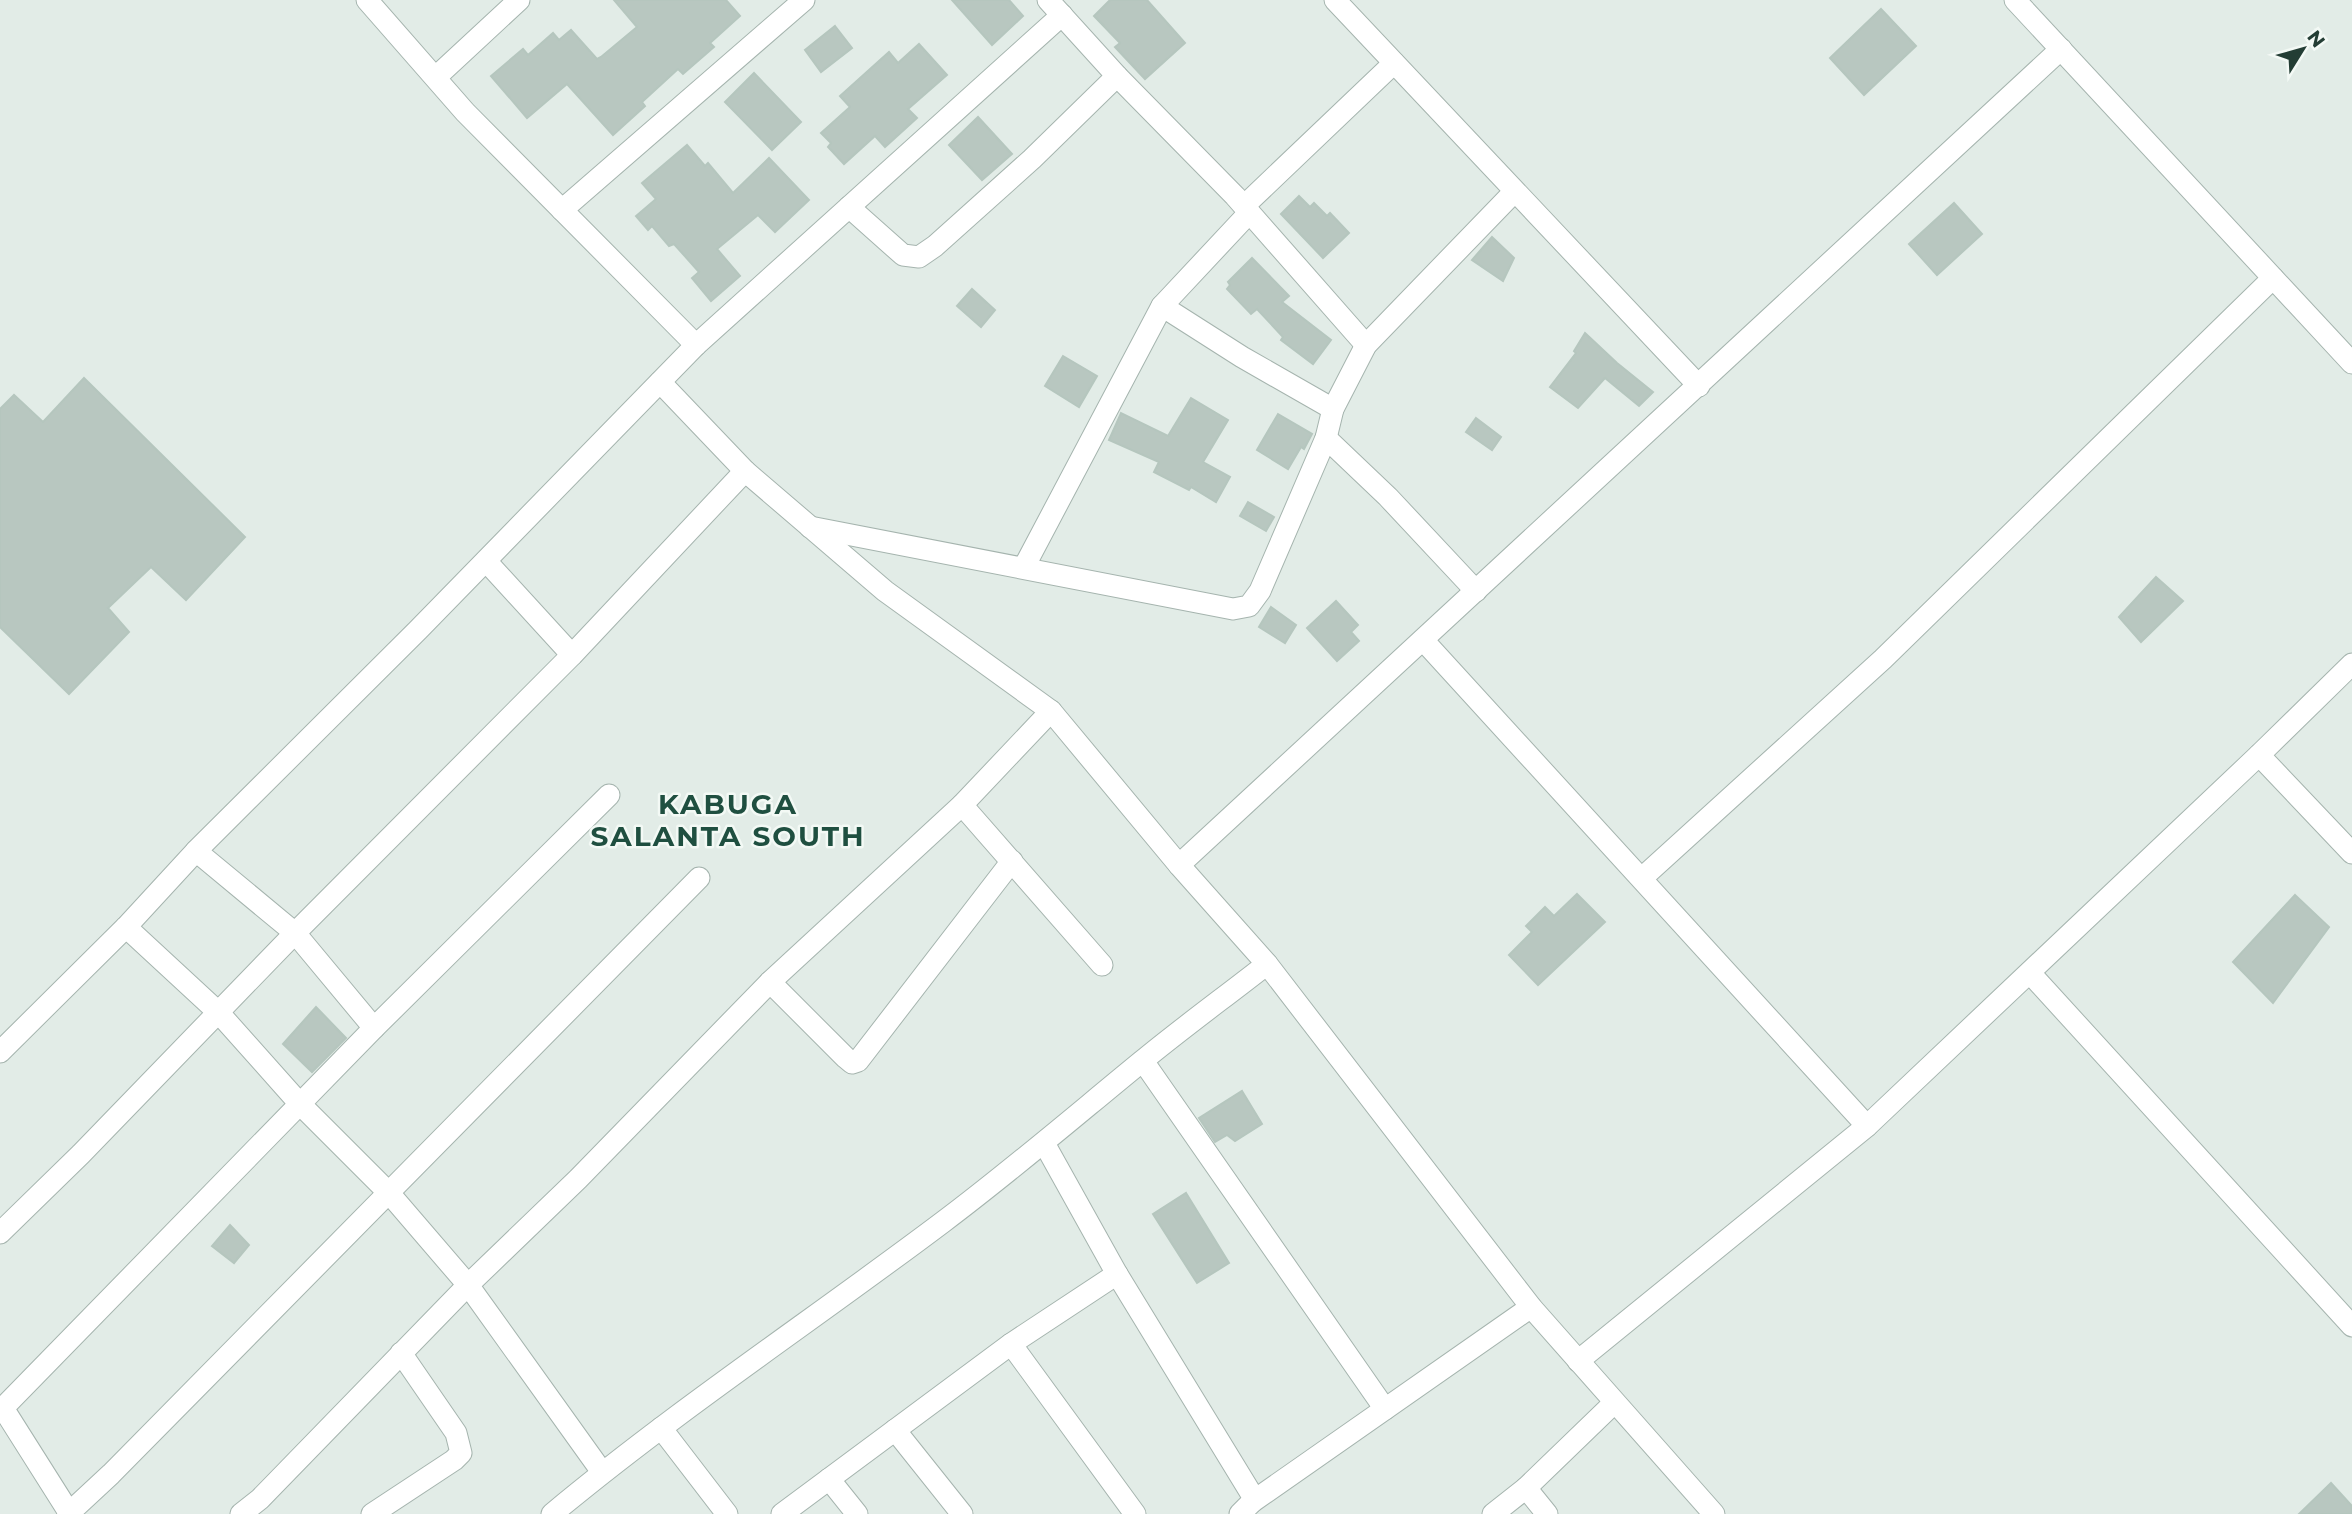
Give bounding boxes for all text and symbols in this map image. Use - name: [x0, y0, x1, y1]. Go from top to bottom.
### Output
- north arrow: [2268, 14, 2338, 84]
- text: N: [2302, 26, 2330, 52]
- district label: KABUGA SALANTA SOUTH: [590, 787, 866, 853]

